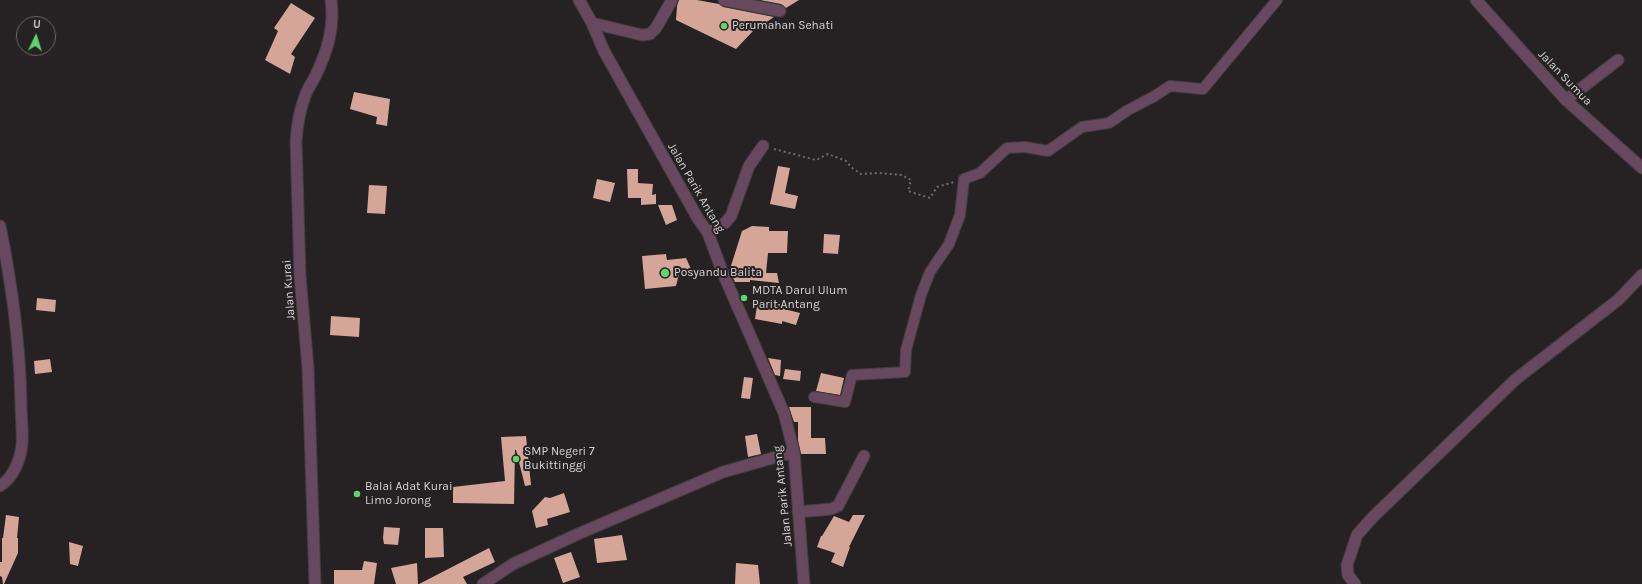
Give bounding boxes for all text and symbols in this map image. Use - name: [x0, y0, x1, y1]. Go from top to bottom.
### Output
- north arrow: [16, 16, 56, 56]
- text: U: [33, 18, 41, 31]
- place label: Perumahan Sehati: [732, 19, 834, 33]
- marker: Perumahan Sehati: [719, 21, 729, 31]
- street label: Jalan Sumua: [1535, 47, 1595, 109]
- street label: Jalan Parik Antang: [664, 140, 728, 236]
- street label: Jalan Kurai: [280, 259, 298, 321]
- place label: Posyandu Balita: [674, 266, 762, 280]
- marker: Posyandu Balita: [659, 267, 671, 279]
- place label: MDTA Darul Ulum Parit Antang: [752, 284, 847, 312]
- marker: MDTA Darul Ulum Parit Antang: [739, 293, 749, 303]
- place label: SMP Negeri 7 Bukittinggi: [524, 445, 595, 473]
- street label: Jalan Parik Antang: [771, 445, 795, 547]
- marker: SMP Negeri 7 Bukittinggi: [511, 454, 521, 464]
- place label: Balai Adat Kurai Limo Jorong: [365, 480, 453, 508]
- marker: Balai Adat Kurai Limo Jorong: [352, 489, 362, 499]

